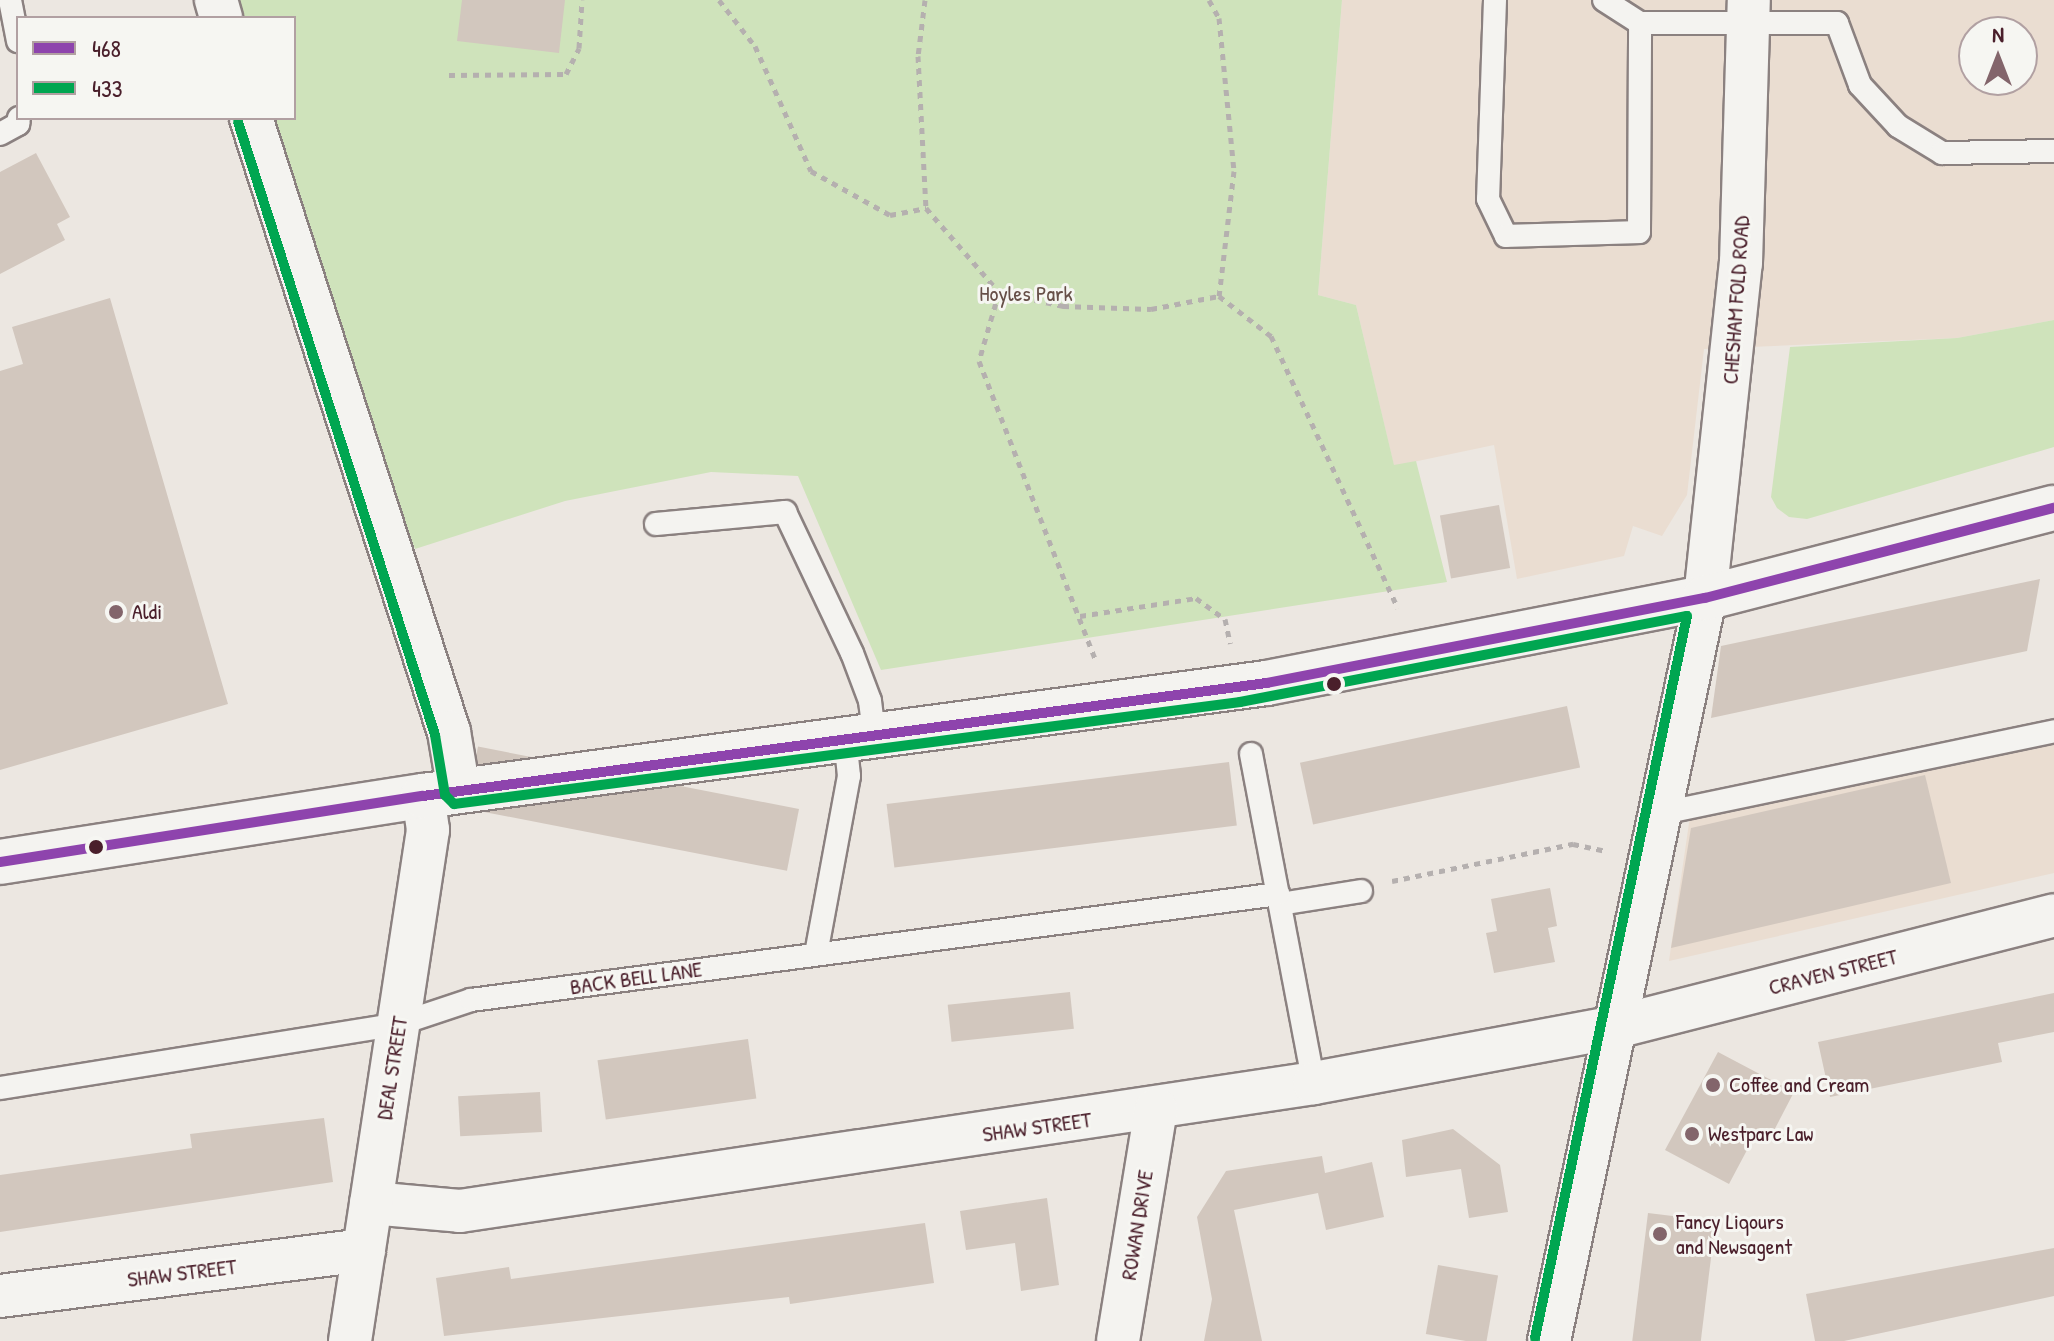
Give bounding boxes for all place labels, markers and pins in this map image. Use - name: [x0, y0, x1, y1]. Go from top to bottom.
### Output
- place label: Aldi: [132, 599, 162, 625]
- marker: Aldi: [107, 603, 125, 621]
- unlabelled marker: [1326, 676, 1342, 692]
- unlabelled marker: [88, 839, 104, 855]
- place label: Coffee and Cream: [1729, 1072, 1869, 1098]
- marker: Coffee and Cream: [1704, 1076, 1722, 1094]
- place label: Westparc Law: [1708, 1121, 1813, 1147]
- marker: Westparc Law: [1683, 1125, 1701, 1143]
- place label: Fancy Liqours and Newsagent: [1676, 1208, 1792, 1260]
- marker: Fancy Liqours and Newsagent: [1651, 1225, 1669, 1243]

